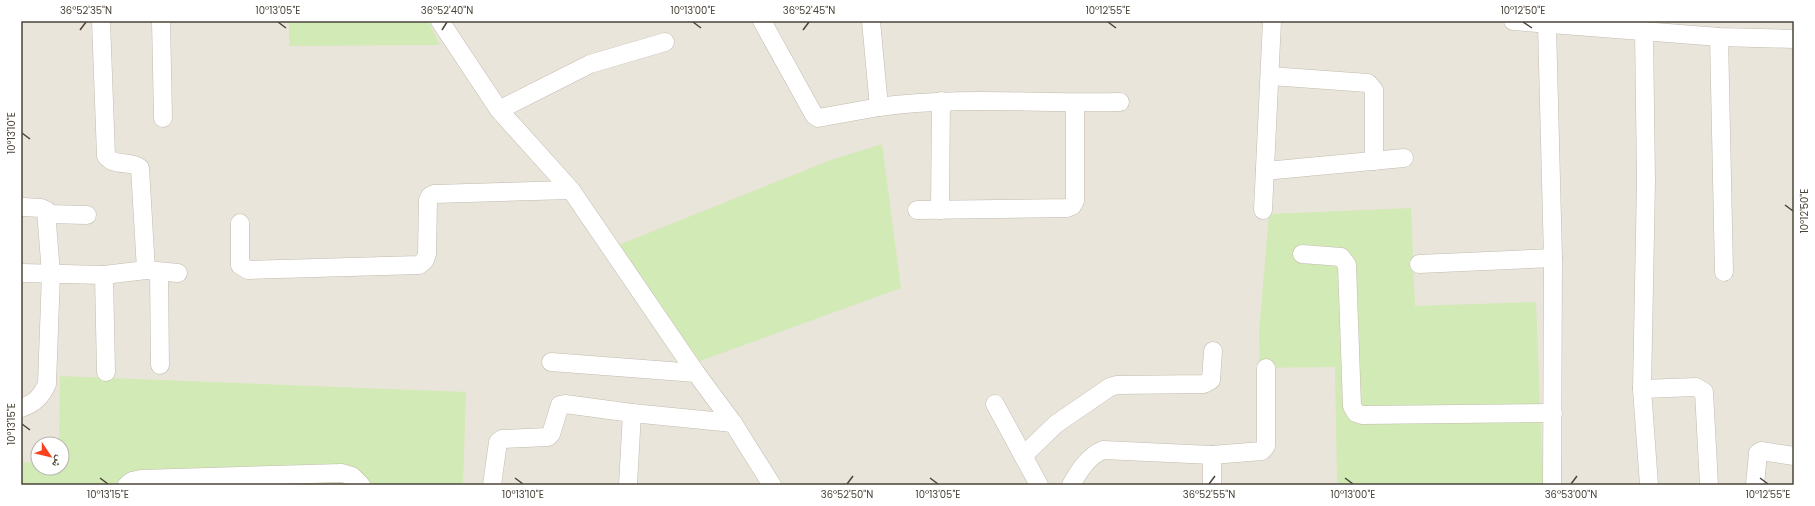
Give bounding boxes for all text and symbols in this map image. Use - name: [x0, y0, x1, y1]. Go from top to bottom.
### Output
- text: 36°52'35"N: [60, 3, 112, 18]
- text: 10°13'05"E: [256, 3, 300, 18]
- text: 36°52'40"N: [421, 3, 473, 18]
- text: 10°13'00"E: [671, 3, 715, 18]
- text: 36°52'45"N: [783, 3, 835, 18]
- text: 10°12'55"E: [1086, 3, 1130, 18]
- text: 10°12'50"E: [1501, 3, 1545, 18]
- text: 10°13'10"E: [4, 112, 19, 154]
- text: 10°12'50"E: [1797, 189, 1812, 233]
- text: 10°13'15"E: [4, 403, 19, 445]
- north arrow: [30, 436, 70, 476]
- text: ش: [48, 452, 68, 471]
- text: 10°13'15"E: [87, 487, 129, 502]
- text: 10°13'10"E: [502, 487, 544, 502]
- text: 36°52'50"N: [821, 487, 873, 502]
- text: 10°13'05"E: [916, 487, 960, 502]
- text: 36°52'55"N: [1183, 487, 1235, 502]
- text: 10°13'00"E: [1331, 487, 1375, 502]
- text: 36°53'00"N: [1545, 487, 1597, 502]
- text: 10°12'55"E: [1746, 487, 1790, 502]

